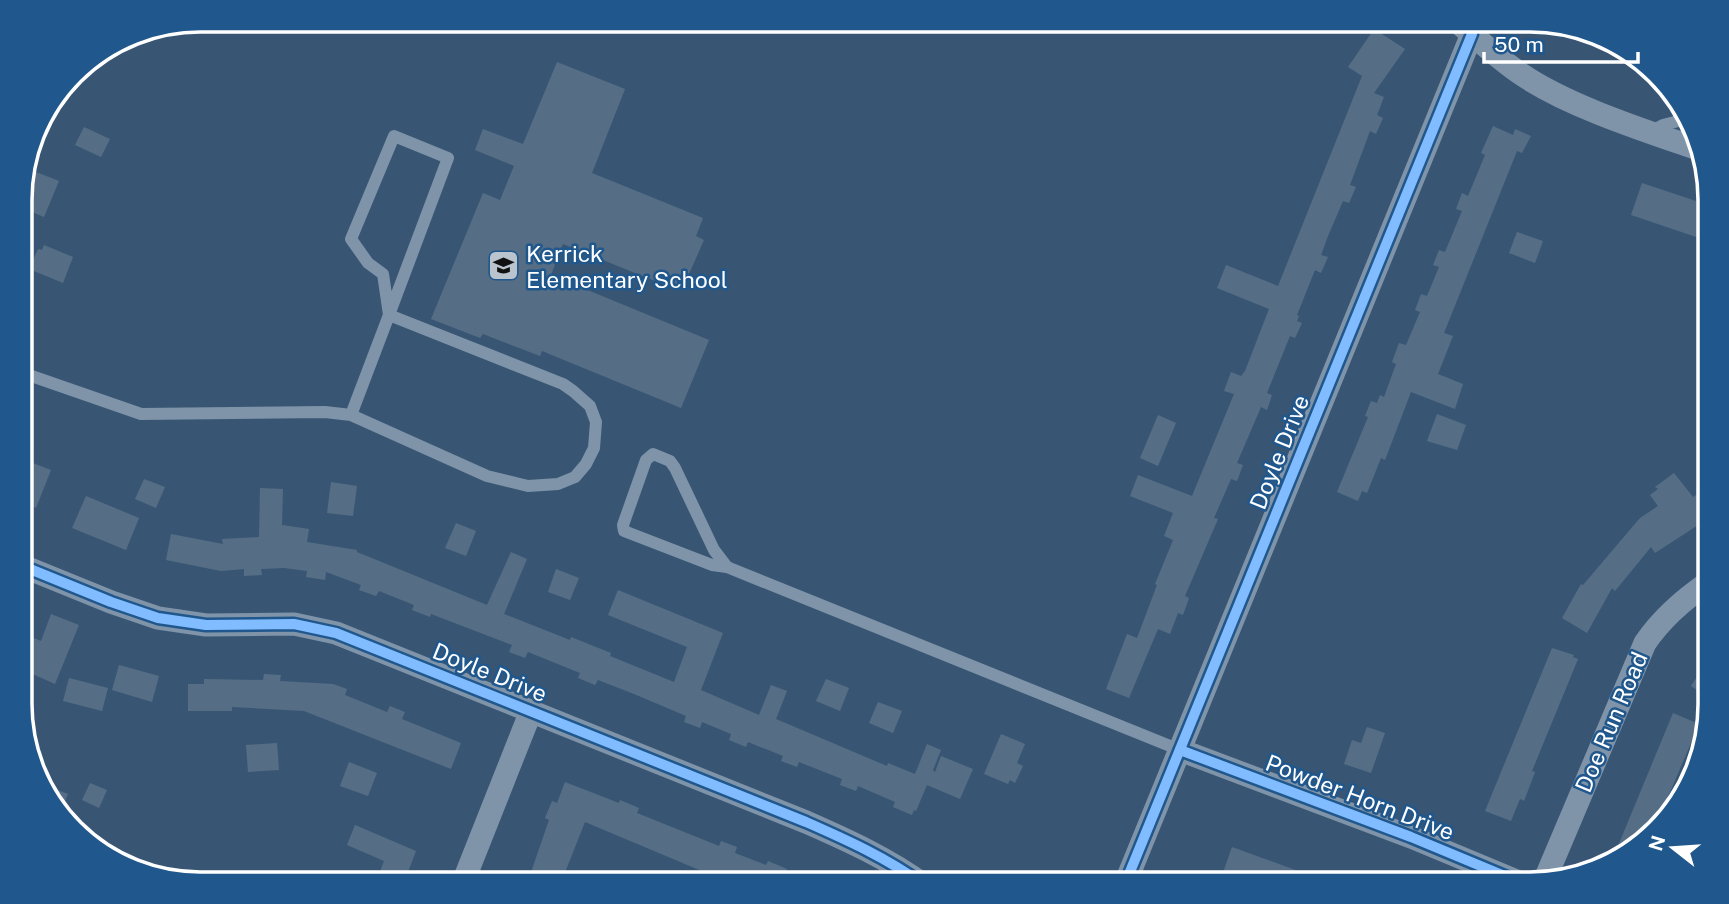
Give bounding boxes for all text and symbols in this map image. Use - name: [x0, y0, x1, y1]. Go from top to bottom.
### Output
- scale bar: [1484, 21, 1638, 65]
- text: 50 m: [1494, 32, 1544, 57]
- place label: Kerrick Elementary School: [526, 240, 728, 293]
- school or university icon: Kerrick Elementary School: [486, 249, 520, 283]
- street label: Doyle Drive: [1244, 391, 1314, 513]
- street label: Doyle Drive: [429, 637, 551, 707]
- street label: Doe Run Road: [1569, 648, 1653, 796]
- street label: Powder Horn Drive: [1262, 749, 1458, 845]
- north arrow: [1638, 813, 1708, 883]
- text: N: [1644, 833, 1669, 853]

